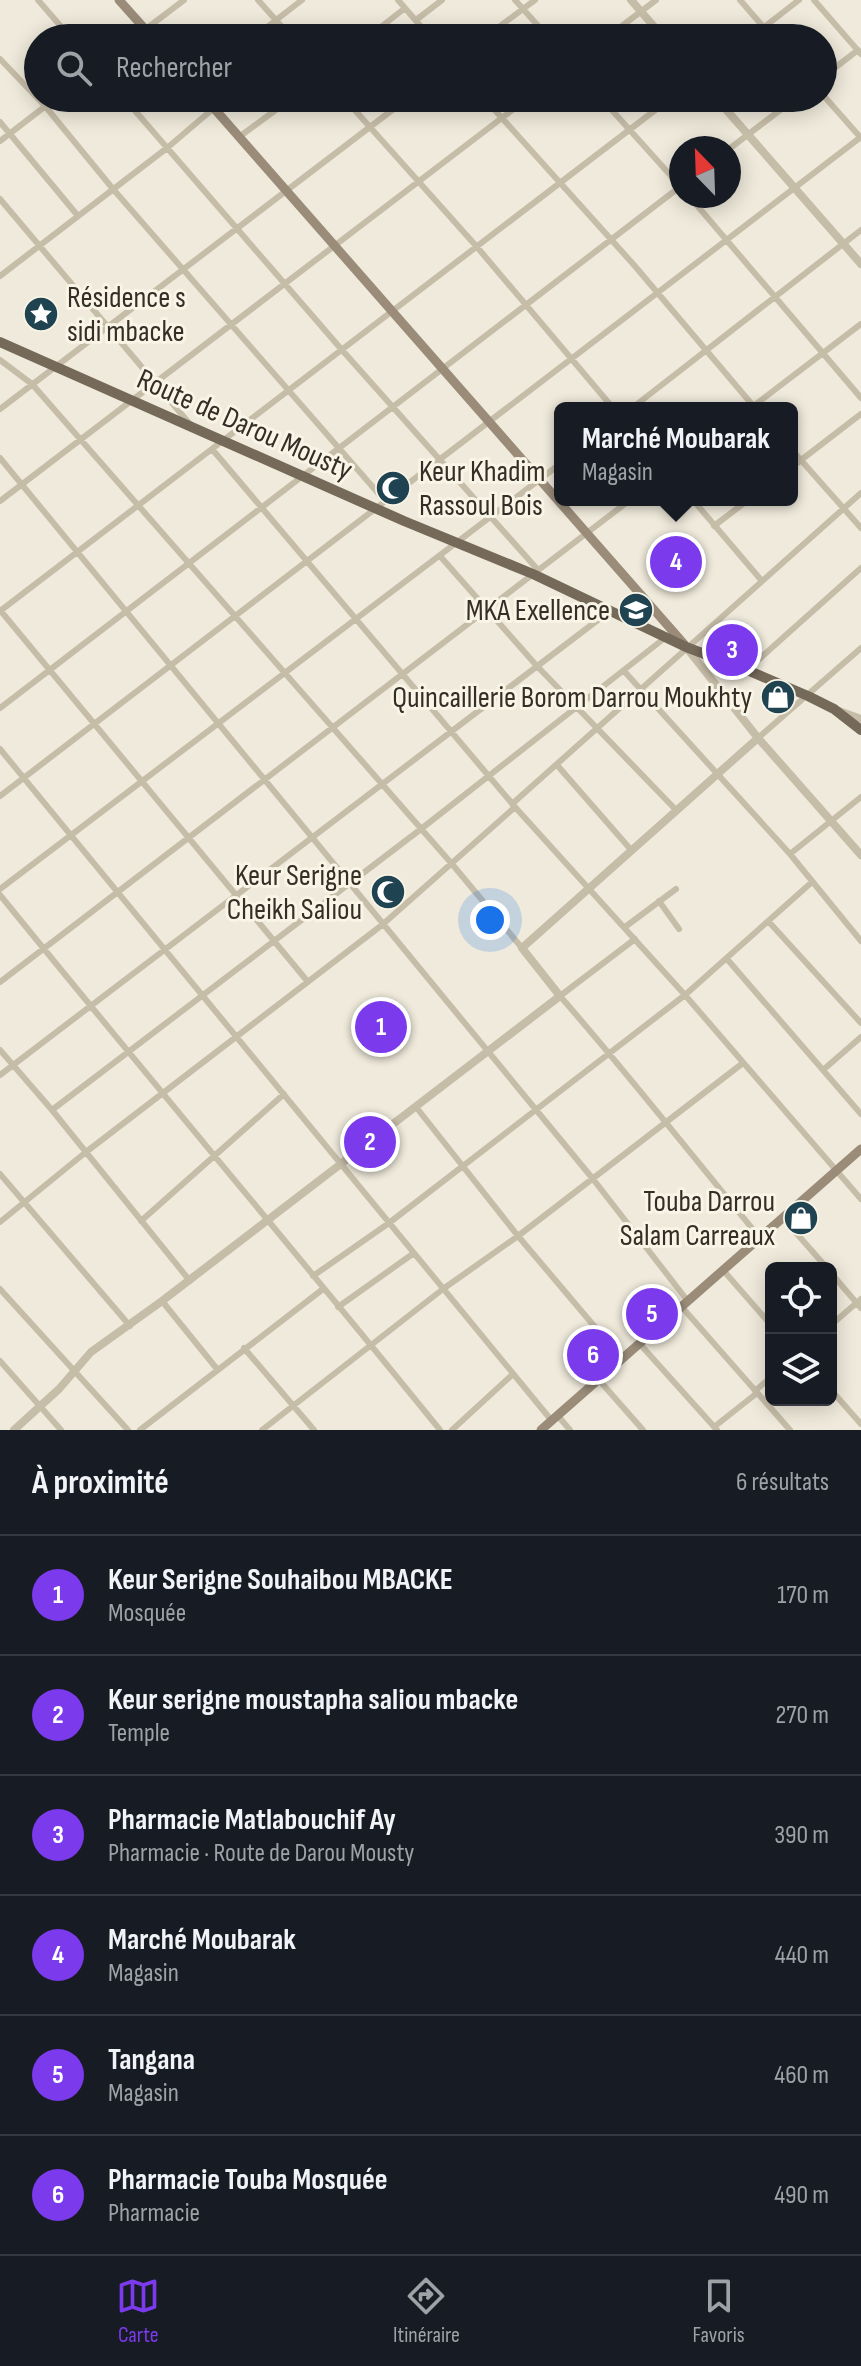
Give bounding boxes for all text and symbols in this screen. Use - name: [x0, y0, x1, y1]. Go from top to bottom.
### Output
- search box: [24, 24, 837, 112]
- icon: search: [52, 46, 96, 90]
- text: Rechercher: [116, 50, 232, 86]
- north arrow: [669, 136, 741, 208]
- place label: Résidence s sidi mbacke: [67, 280, 186, 350]
- place icon: Résidence s sidi mbacke: [22, 295, 60, 333]
- street label: Route de Darou Mousty: [131, 361, 358, 489]
- popup: [554, 402, 798, 506]
- text: Marché Moubarak: [582, 421, 770, 457]
- place label: Keur Khadim Rassoul Bois: [419, 454, 545, 524]
- text: Magasin: [582, 457, 653, 488]
- mosque icon: Keur Khadim Rassoul Bois: [374, 469, 412, 507]
- pin: 4: [650, 532, 702, 592]
- school or university icon: MKA Exellence: [617, 591, 655, 629]
- place label: MKA Exellence: [466, 593, 610, 629]
- pin: 3: [706, 620, 758, 680]
- shop icon: Quincaillerie Borom Darrou Moukhty: [759, 678, 797, 716]
- place label: Quincaillerie Borom Darrou Moukhty: [392, 680, 752, 716]
- place label: Keur Serigne Cheikh Saliou: [227, 858, 362, 928]
- mosque icon: Keur Serigne Cheikh Saliou: [369, 873, 407, 911]
- your location: [470, 900, 510, 940]
- pin: 1: [355, 997, 407, 1057]
- pin: 2: [344, 1112, 396, 1172]
- place label: Touba Darrou Salam Carreaux: [620, 1184, 775, 1254]
- shop icon: Touba Darrou Salam Carreaux: [782, 1199, 820, 1237]
- map controls: [765, 1262, 837, 1406]
- button: locate: [765, 1262, 837, 1334]
- pin: 5: [626, 1284, 678, 1344]
- pin: 6: [567, 1325, 619, 1385]
- button: layers: [765, 1334, 837, 1406]
- text: À proximité: [32, 1462, 169, 1503]
- text: 6 résultats: [736, 1467, 829, 1498]
- text: Keur Serigne Souhaibou MBACKE: [108, 1562, 453, 1598]
- text: 1: [53, 1580, 63, 1611]
- text: 170 m: [777, 1580, 829, 1611]
- text: Mosquée: [108, 1598, 186, 1629]
- text: Keur serigne moustapha saliou mbacke: [108, 1682, 518, 1718]
- text: 2: [52, 1700, 64, 1731]
- text: 270 m: [776, 1700, 829, 1731]
- text: Temple: [108, 1718, 170, 1749]
- text: Pharmacie Matlabouchif Ay: [108, 1802, 396, 1838]
- text: 3: [52, 1820, 64, 1851]
- text: 390 m: [774, 1820, 829, 1851]
- text: Pharmacie · Route de Darou Mousty: [108, 1838, 414, 1869]
- text: Marché Moubarak: [108, 1922, 296, 1958]
- text: 4: [52, 1940, 64, 1971]
- text: 440 m: [775, 1940, 829, 1971]
- text: Magasin: [108, 1958, 179, 1989]
- text: Tangana: [108, 2042, 195, 2078]
- text: 5: [52, 2060, 64, 2091]
- text: 460 m: [774, 2060, 829, 2091]
- text: Magasin: [108, 2078, 179, 2109]
- text: Pharmacie Touba Mosquée: [108, 2162, 388, 2198]
- text: 6: [52, 2180, 64, 2211]
- text: 490 m: [774, 2180, 829, 2211]
- text: Pharmacie: [108, 2198, 200, 2229]
- tab: Carte: [116, 2274, 160, 2349]
- tab: Itinéraire: [393, 2274, 460, 2349]
- tab: Favoris: [693, 2274, 745, 2349]

